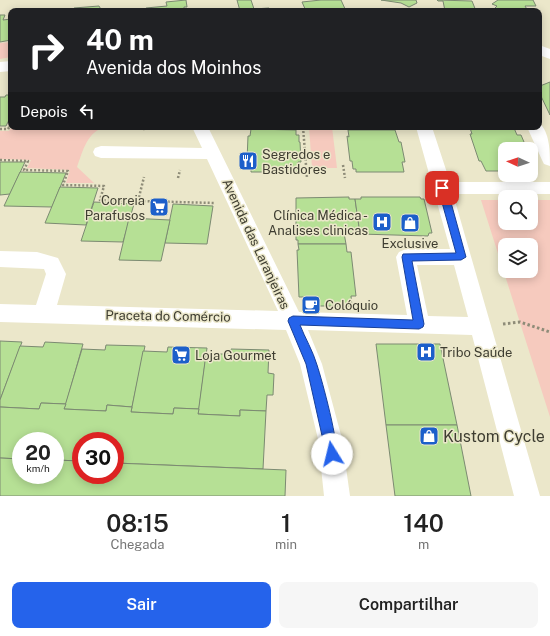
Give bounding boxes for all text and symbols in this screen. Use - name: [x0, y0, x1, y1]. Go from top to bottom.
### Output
- text: 40 m: [86, 23, 154, 56]
- icon: right: [20, 24, 72, 76]
- text: Avenida dos Moinhos: [86, 57, 261, 78]
- icon: left: [76, 100, 98, 122]
- text: Depois: [20, 103, 68, 120]
- north arrow: [498, 142, 538, 182]
- map controls: [498, 142, 538, 278]
- place label: Segredos e Bastidores: [262, 147, 330, 177]
- restaurant icon: Segredos e Bastidores: [237, 150, 259, 172]
- pin: [425, 171, 459, 205]
- street label: Avenida das Laranjeiras: [219, 176, 293, 312]
- icon: arrive: [431, 177, 453, 199]
- button: search: [498, 190, 538, 230]
- place label: Correia Parafusos: [85, 193, 145, 223]
- supermarket icon: Correia Parafusos: [148, 196, 170, 218]
- place label: Clínica Médica - Analises clinicas: [268, 208, 368, 238]
- hospital icon: Clínica Médica - Analises clinicas: [371, 211, 393, 233]
- shop icon: Exclusive: [399, 212, 421, 234]
- place label: Exclusive: [382, 236, 438, 251]
- button: layers: [498, 238, 538, 278]
- cafe icon: Colóquio: [300, 294, 322, 316]
- place label: Colóquio: [325, 298, 378, 313]
- street label: Praceta do Comércio: [105, 307, 231, 325]
- hospital icon: Tribo Saúde: [415, 341, 437, 363]
- supermarket icon: Loja Gourmet: [170, 344, 192, 366]
- place label: Tribo Saúde: [440, 345, 512, 360]
- place label: Loja Gourmet: [195, 348, 276, 363]
- shop icon: Kustom Cycle: [418, 425, 440, 447]
- place label: Kustom Cycle: [443, 427, 545, 446]
- speed limit sign: 30: [72, 432, 124, 484]
- position arrow: [311, 433, 353, 475]
- text: 20: [25, 441, 51, 465]
- text: km/h: [26, 462, 50, 474]
- text: 08:15: [106, 509, 169, 537]
- text: 1: [281, 509, 291, 537]
- text: 140: [403, 509, 444, 537]
- text: Chegada: [111, 537, 164, 552]
- text: min: [275, 537, 297, 552]
- text: m: [418, 537, 429, 552]
- button: Sair: [12, 582, 271, 628]
- button: Compartilhar: [279, 582, 538, 628]

